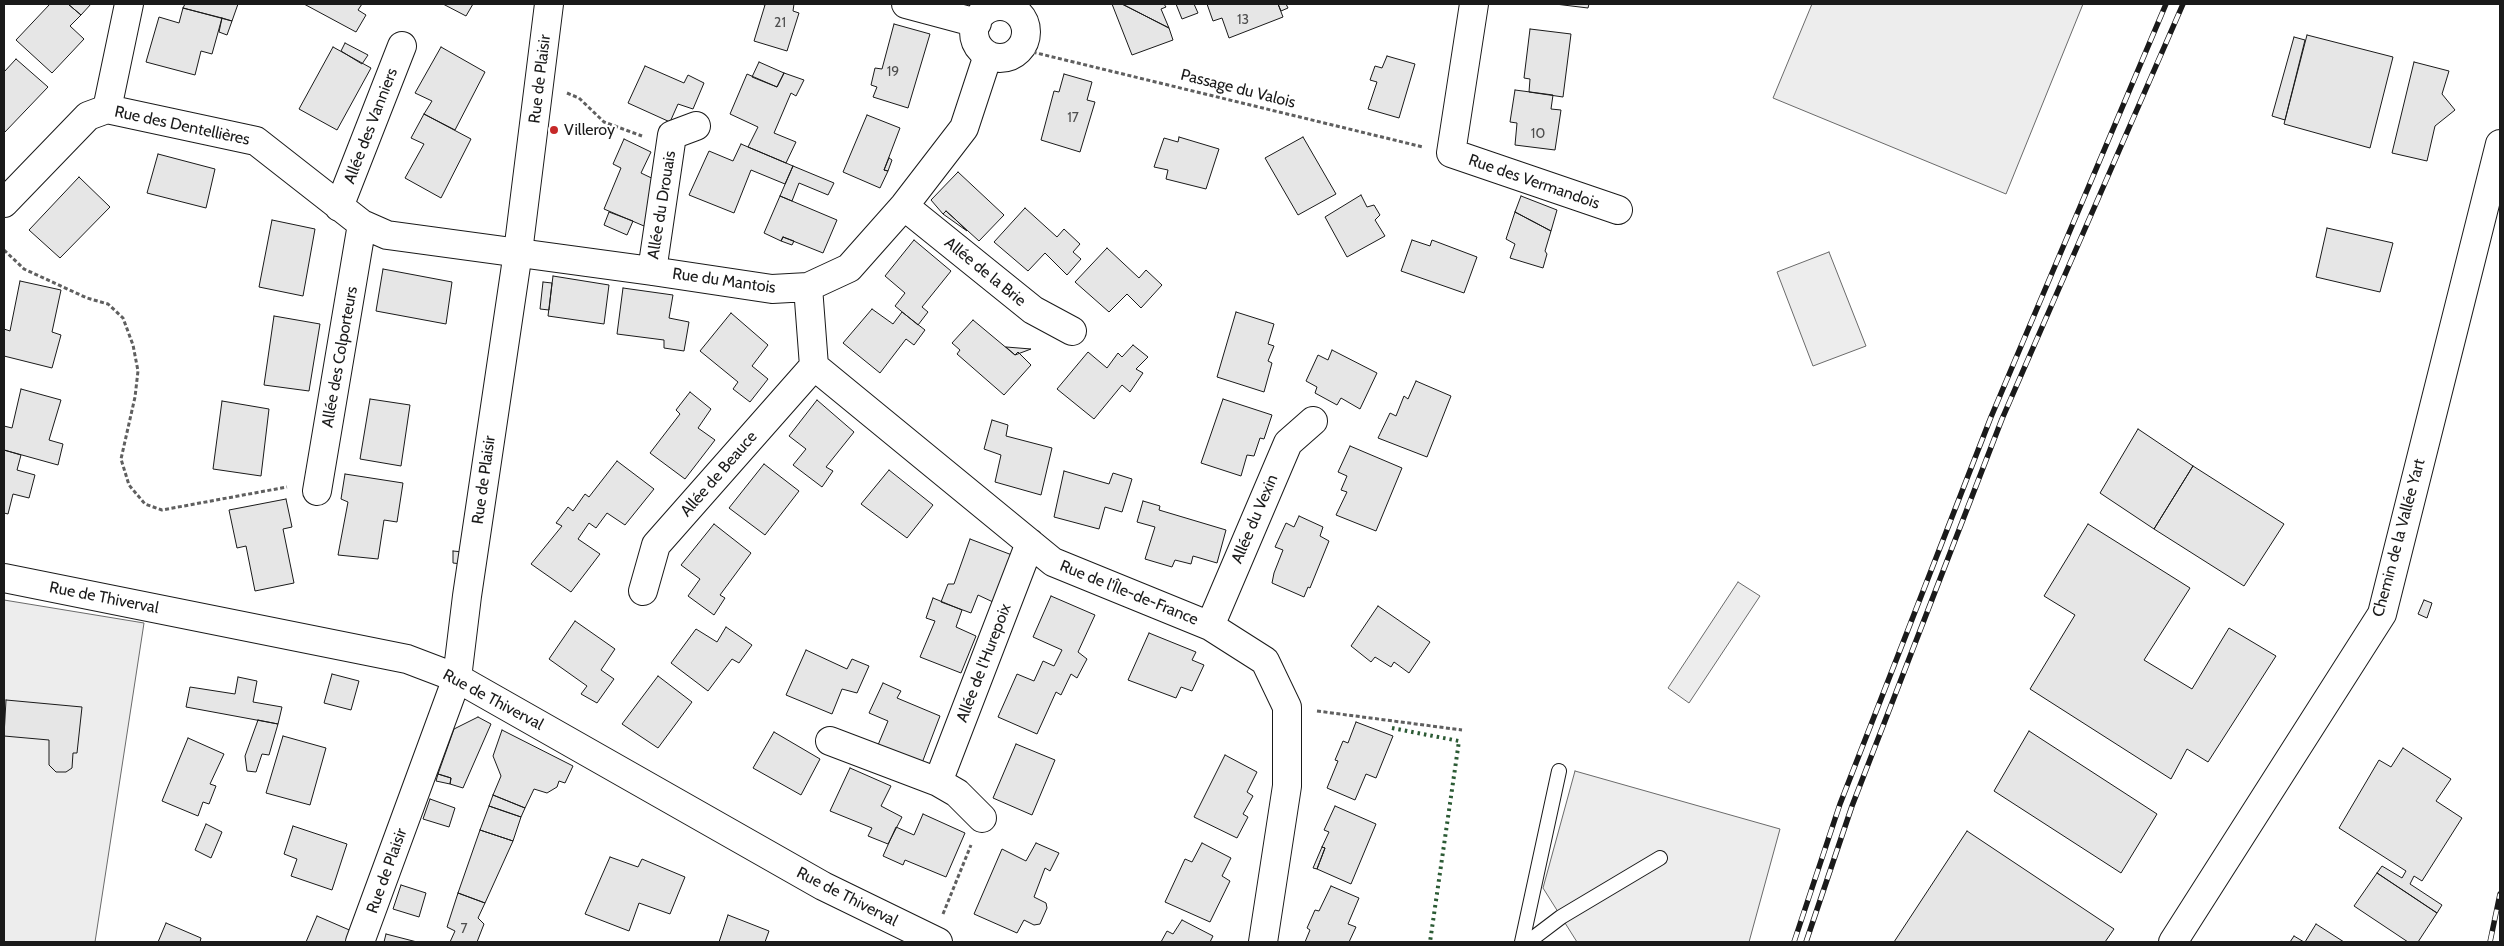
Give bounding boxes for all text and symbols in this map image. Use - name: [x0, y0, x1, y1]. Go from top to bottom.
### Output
- house number: 13: [1237, 12, 1249, 28]
- house number: 21: [774, 15, 786, 31]
- street label: Rue de Plaisir: [525, 34, 555, 124]
- house number: 19: [887, 64, 899, 80]
- street label: Allée des Vanniers: [340, 65, 402, 187]
- street label: Passage du Valois: [1179, 65, 1297, 113]
- street label: Rue des Dentellières: [113, 102, 251, 150]
- house number: 17: [1067, 110, 1079, 126]
- place label: Villeroy: [564, 120, 615, 140]
- marker: Villeroy: [548, 124, 560, 136]
- house number: 10: [1531, 126, 1545, 142]
- street label: Allée du Drouais: [644, 150, 680, 260]
- street label: Rue des Vermandois: [1466, 151, 1602, 213]
- street label: Allée de la Brie: [940, 233, 1030, 311]
- street label: Rue du Mantois: [671, 264, 777, 298]
- street label: Allée des Colporteurs: [318, 285, 362, 429]
- street label: Allée de Beauce: [677, 427, 761, 521]
- street label: Rue de Plaisir: [468, 434, 500, 526]
- street label: Chemin de la Vallée Yart: [2369, 457, 2429, 619]
- street label: Allée du Vexin: [1228, 472, 1282, 566]
- street label: Rue de l'Île-de-France: [1057, 556, 1201, 630]
- street label: Rue de Thiverval: [48, 578, 160, 618]
- street label: Allée de l'Hurepoix: [953, 601, 1015, 725]
- street label: Rue de Thiverval: [439, 665, 547, 735]
- street label: Rue de Plaisir: [363, 826, 411, 916]
- street label: Rue de Thiverval: [793, 863, 901, 931]
- house number: 7: [460, 921, 468, 937]

